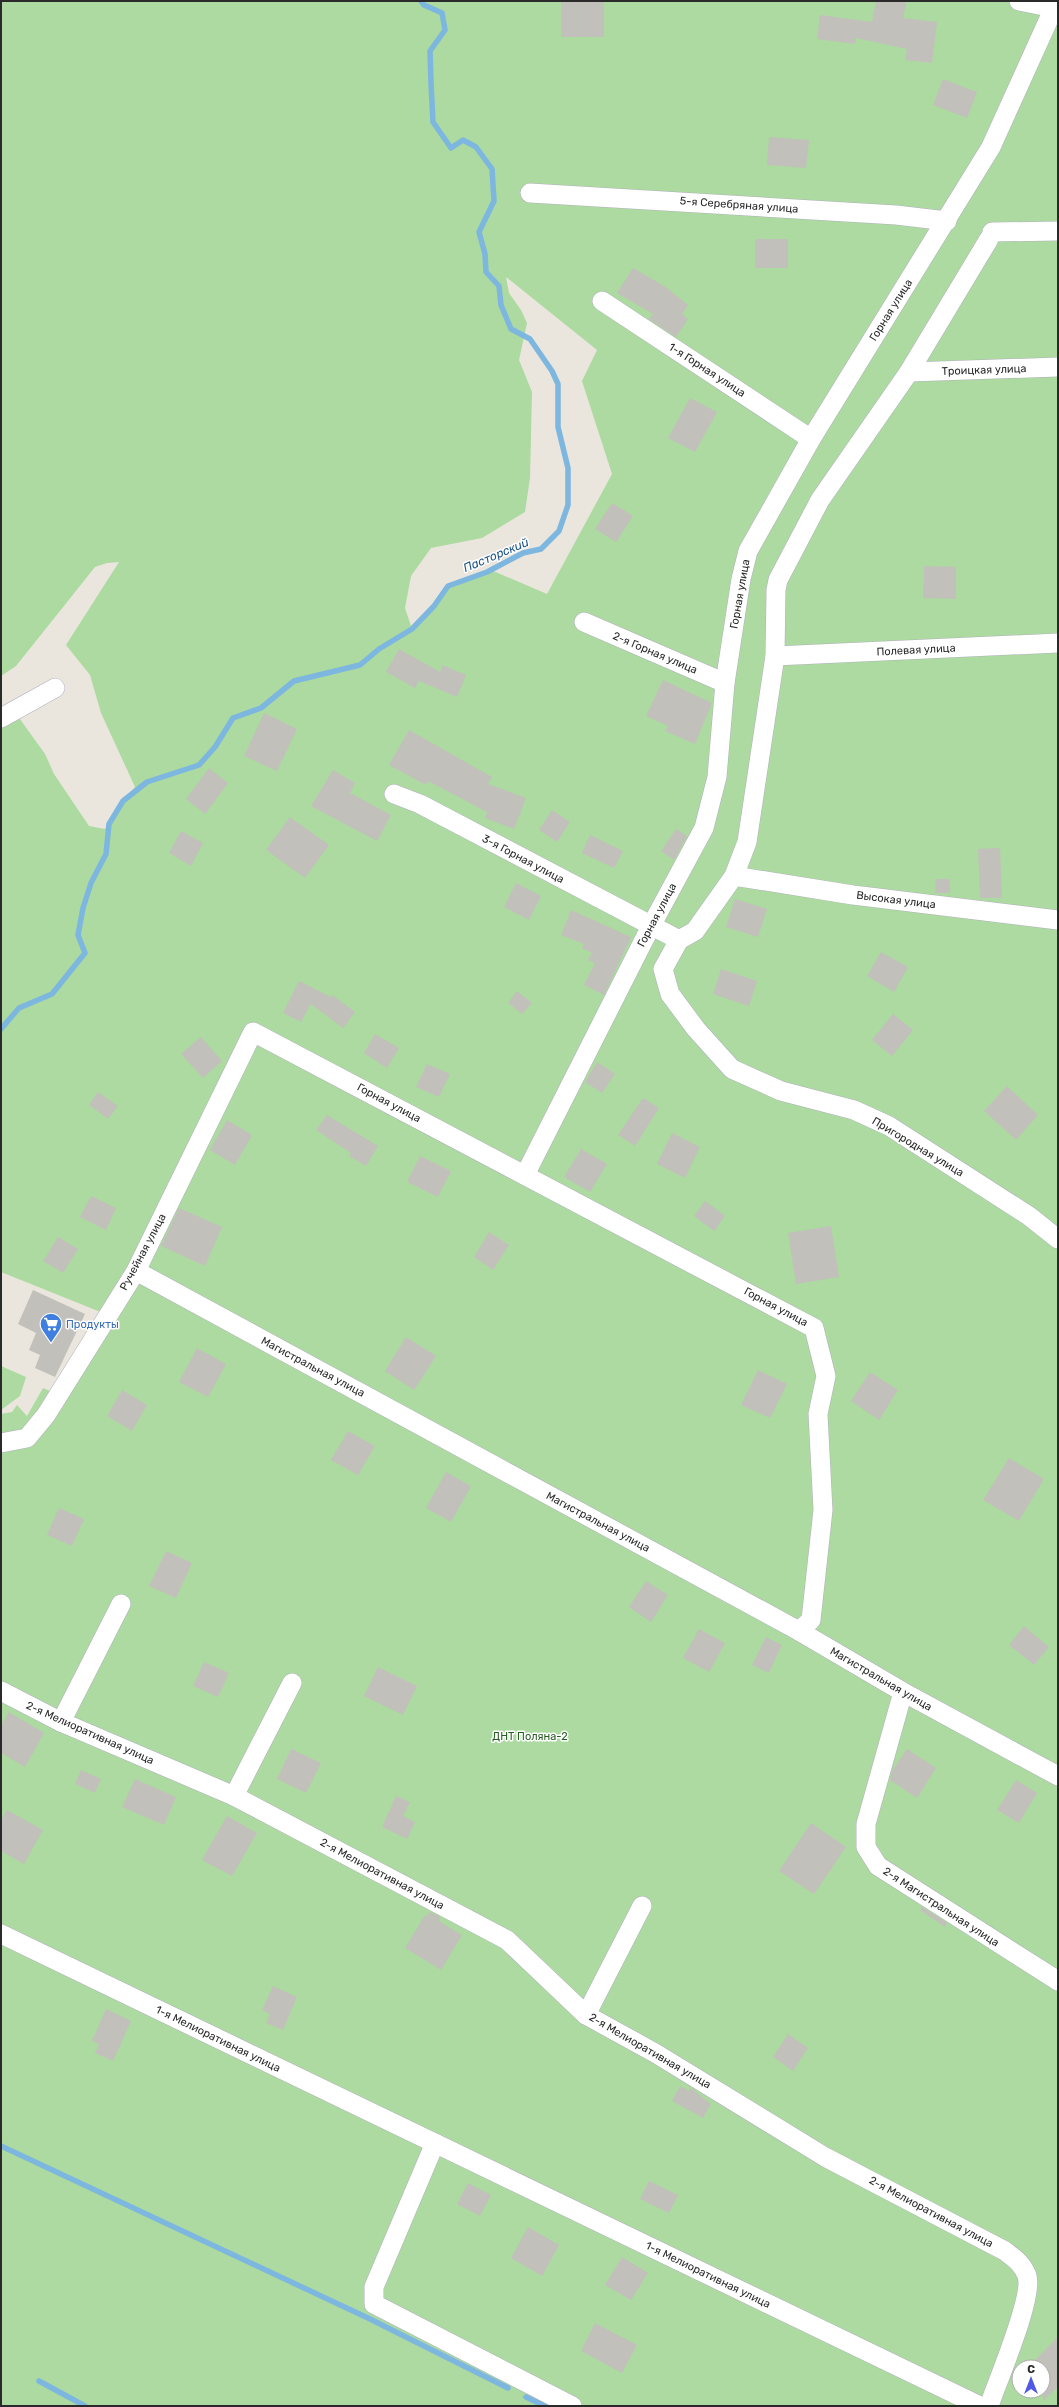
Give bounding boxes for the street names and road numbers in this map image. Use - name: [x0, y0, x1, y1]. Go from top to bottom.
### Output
- street label: 5-я Серебряная улица: [679, 194, 799, 216]
- street label: Горная улица: [867, 277, 915, 343]
- street label: 1-я Горная улица: [666, 340, 748, 400]
- street label: Троицкая улица: [941, 362, 1027, 378]
- street label: Горная улица: [727, 558, 753, 630]
- street label: 2-я Горная улица: [611, 629, 699, 677]
- street label: Полевая улица: [876, 641, 956, 659]
- street label: 3-я Горная улица: [480, 832, 566, 886]
- street label: Горная улица: [635, 881, 679, 949]
- street label: Высокая улица: [856, 889, 936, 911]
- street label: Горная улица: [355, 1081, 423, 1125]
- street label: Пригородная улица: [870, 1114, 966, 1180]
- street label: Ручейная улица: [117, 1211, 169, 1293]
- street label: Горная улица: [742, 1285, 810, 1329]
- street label: Магистральная улица: [259, 1334, 367, 1400]
- street label: Магистральная улица: [544, 1489, 652, 1555]
- street label: Магистральная улица: [828, 1644, 934, 1714]
- street label: 2-я Мелиоративная улица: [24, 1699, 156, 1767]
- street label: 2-я Мелиоративная улица: [318, 1836, 446, 1912]
- street label: 2-я Магистральная улица: [881, 1865, 1001, 1949]
- street label: 1-я Мелиоративная улица: [153, 2003, 283, 2075]
- street label: 2-я Мелиоративная улица: [587, 2011, 713, 2091]
- street label: 2-я Мелиоративная улица: [867, 2174, 995, 2250]
- street label: 1-я Мелиоративная улица: [643, 2239, 773, 2311]

